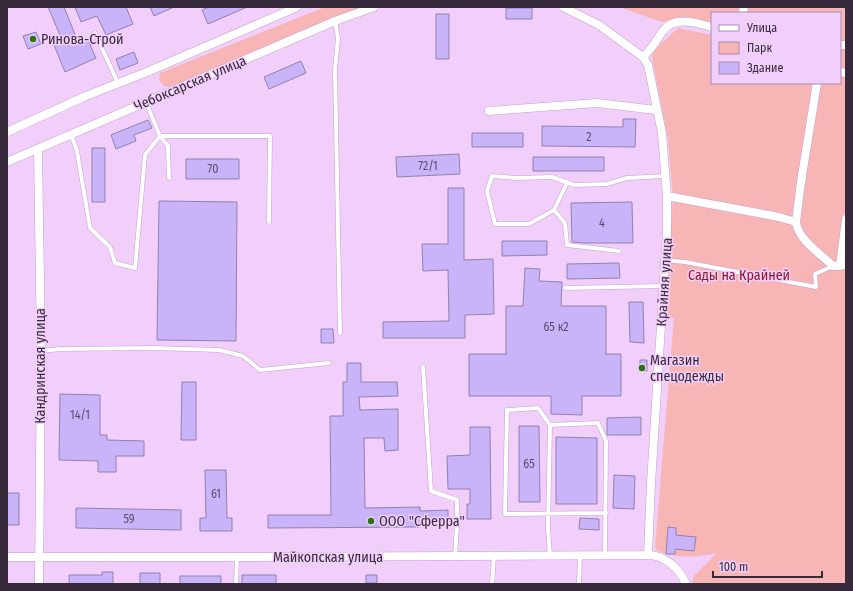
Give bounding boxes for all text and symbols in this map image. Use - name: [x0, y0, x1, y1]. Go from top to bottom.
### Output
- legend: [711, 12, 841, 84]
- text: Улица: [746, 21, 777, 35]
- place label: Ринова-Строй: [41, 31, 124, 48]
- marker: Ринова-Строй: [28, 34, 38, 44]
- text: Парк: [747, 41, 773, 55]
- street label: Чебоксарская улица: [131, 52, 249, 115]
- text: Здание: [747, 61, 783, 75]
- house number: 2: [586, 130, 592, 144]
- house number: 72/1: [418, 159, 438, 173]
- house number: 70: [208, 162, 218, 176]
- house number: 4: [599, 216, 605, 230]
- street label: Крайняя улица: [653, 237, 676, 327]
- park label: Сады на Крайней: [688, 267, 790, 284]
- street label: Кандринская улица: [32, 308, 49, 424]
- house number: 65 к2: [543, 320, 569, 334]
- place label: Магазин спецодежды: [650, 352, 724, 385]
- marker: Магазин спецодежды: [637, 363, 647, 373]
- house number: 14/1: [70, 408, 90, 422]
- house number: 65: [523, 457, 535, 471]
- house number: 61: [211, 487, 221, 501]
- house number: 59: [123, 512, 135, 526]
- place label: ООО "Сферра": [379, 513, 465, 530]
- marker: ООО "Сферра": [366, 516, 376, 526]
- street label: Майкопская улица: [273, 549, 383, 566]
- scale bar: [713, 553, 822, 579]
- text: 100 m: [719, 560, 748, 574]

